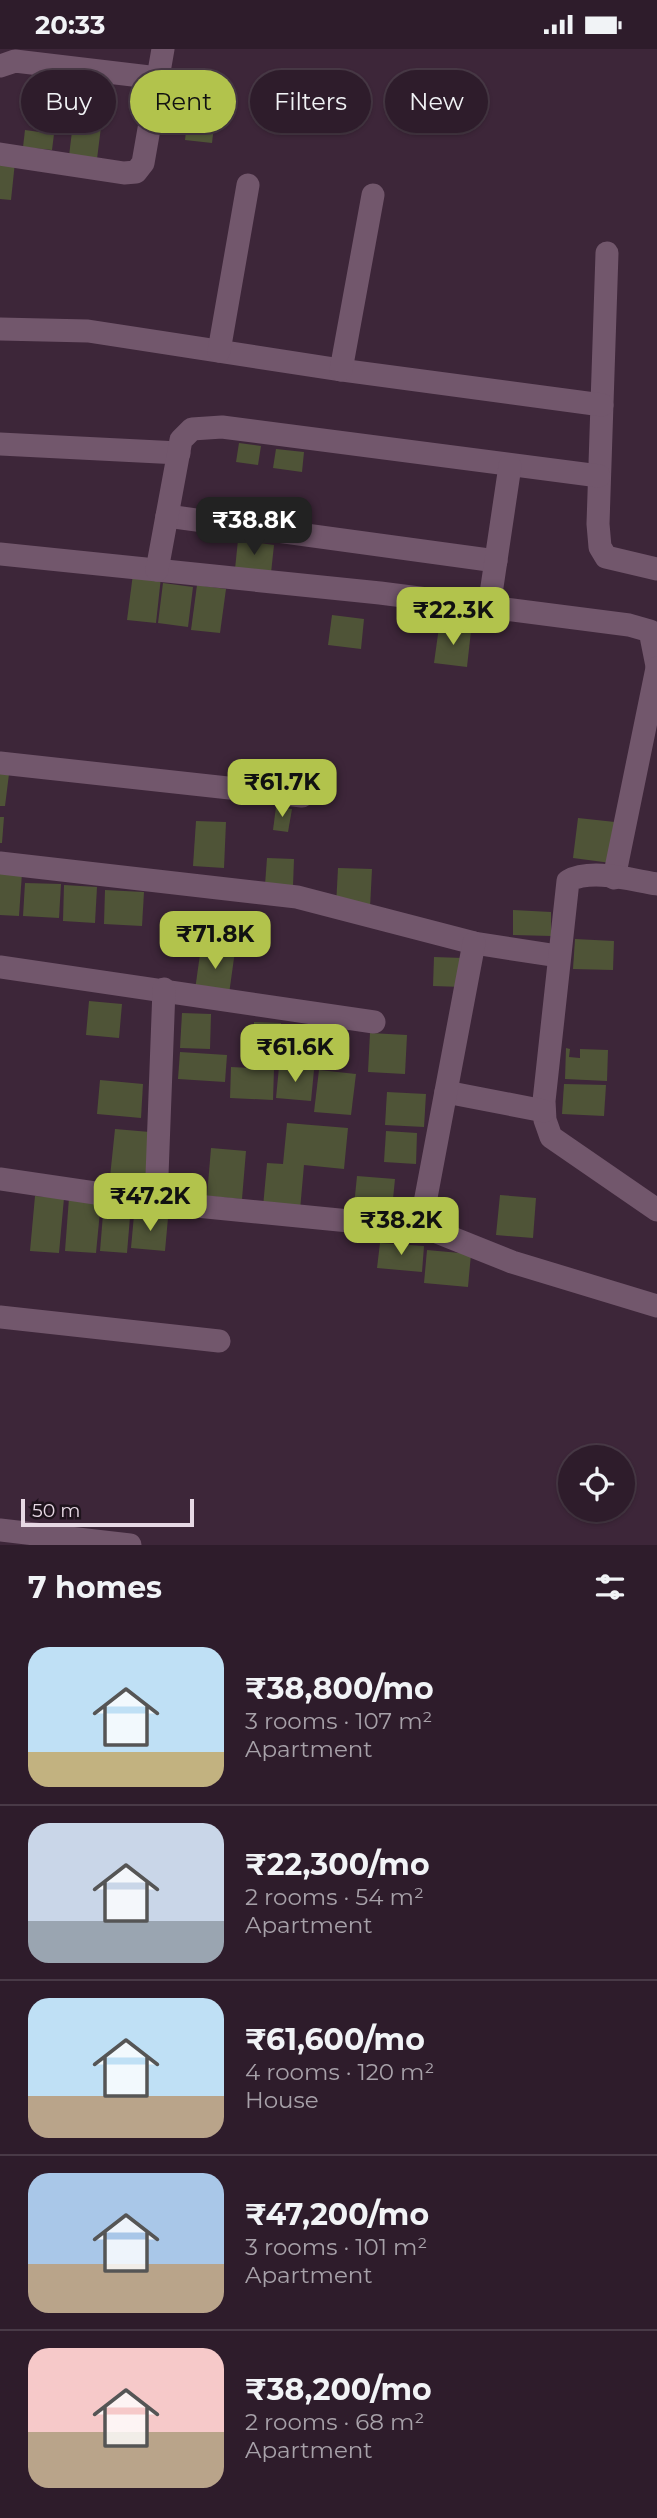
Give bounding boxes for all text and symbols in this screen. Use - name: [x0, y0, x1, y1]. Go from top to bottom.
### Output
- text: 20:33: [35, 9, 105, 41]
- chip: Buy: [21, 70, 116, 133]
- chip: Rent: [130, 70, 236, 133]
- chip: Filters: [250, 70, 371, 133]
- chip: New: [385, 70, 488, 133]
- pin: ₹38.8K: [197, 497, 311, 557]
- text: ₹38.8K: [212, 506, 296, 534]
- pin: ₹22.3K: [396, 587, 510, 647]
- text: ₹22.3K: [413, 596, 493, 624]
- pin: ₹61.7K: [225, 759, 339, 819]
- text: ₹61.7K: [244, 768, 320, 796]
- pin: ₹71.8K: [158, 911, 272, 971]
- text: ₹71.8K: [176, 920, 254, 948]
- pin: ₹61.6K: [238, 1025, 352, 1084]
- text: ₹61.6K: [256, 1033, 334, 1061]
- pin: ₹47.2K: [93, 1173, 207, 1233]
- text: ₹47.2K: [110, 1182, 190, 1210]
- pin: ₹38.2K: [344, 1197, 458, 1257]
- text: ₹38.2K: [360, 1206, 442, 1234]
- map controls: [558, 1445, 635, 1522]
- button: locate: [558, 1445, 635, 1522]
- scale bar: [21, 1496, 194, 1528]
- text: 50 m: [32, 1499, 80, 1522]
- icon: filters: [591, 1568, 629, 1606]
- text: 7 homes: [28, 1569, 162, 1606]
- text: ₹38,800/mo: [245, 1670, 434, 1707]
- icon: home: [84, 1675, 168, 1759]
- text: 3 rooms · 107 m²: [245, 1707, 432, 1735]
- text: Apartment: [245, 1735, 373, 1763]
- text: ₹22,300/mo: [245, 1846, 430, 1883]
- icon: home: [84, 1851, 168, 1935]
- text: 2 rooms · 54 m²: [245, 1883, 424, 1911]
- text: Apartment: [245, 1911, 373, 1939]
- text: ₹61,600/mo: [245, 2021, 425, 2058]
- icon: home: [84, 2026, 168, 2110]
- text: 4 rooms · 120 m²: [245, 2058, 434, 2086]
- text: House: [245, 2086, 319, 2114]
- text: ₹47,200/mo: [245, 2196, 429, 2233]
- icon: home: [84, 2201, 168, 2285]
- text: 3 rooms · 101 m²: [245, 2233, 427, 2261]
- text: Apartment: [245, 2261, 373, 2289]
- text: ₹38,200/mo: [245, 2371, 432, 2408]
- icon: home: [84, 2376, 168, 2460]
- text: 2 rooms · 68 m²: [245, 2408, 424, 2436]
- text: Apartment: [245, 2436, 373, 2464]

